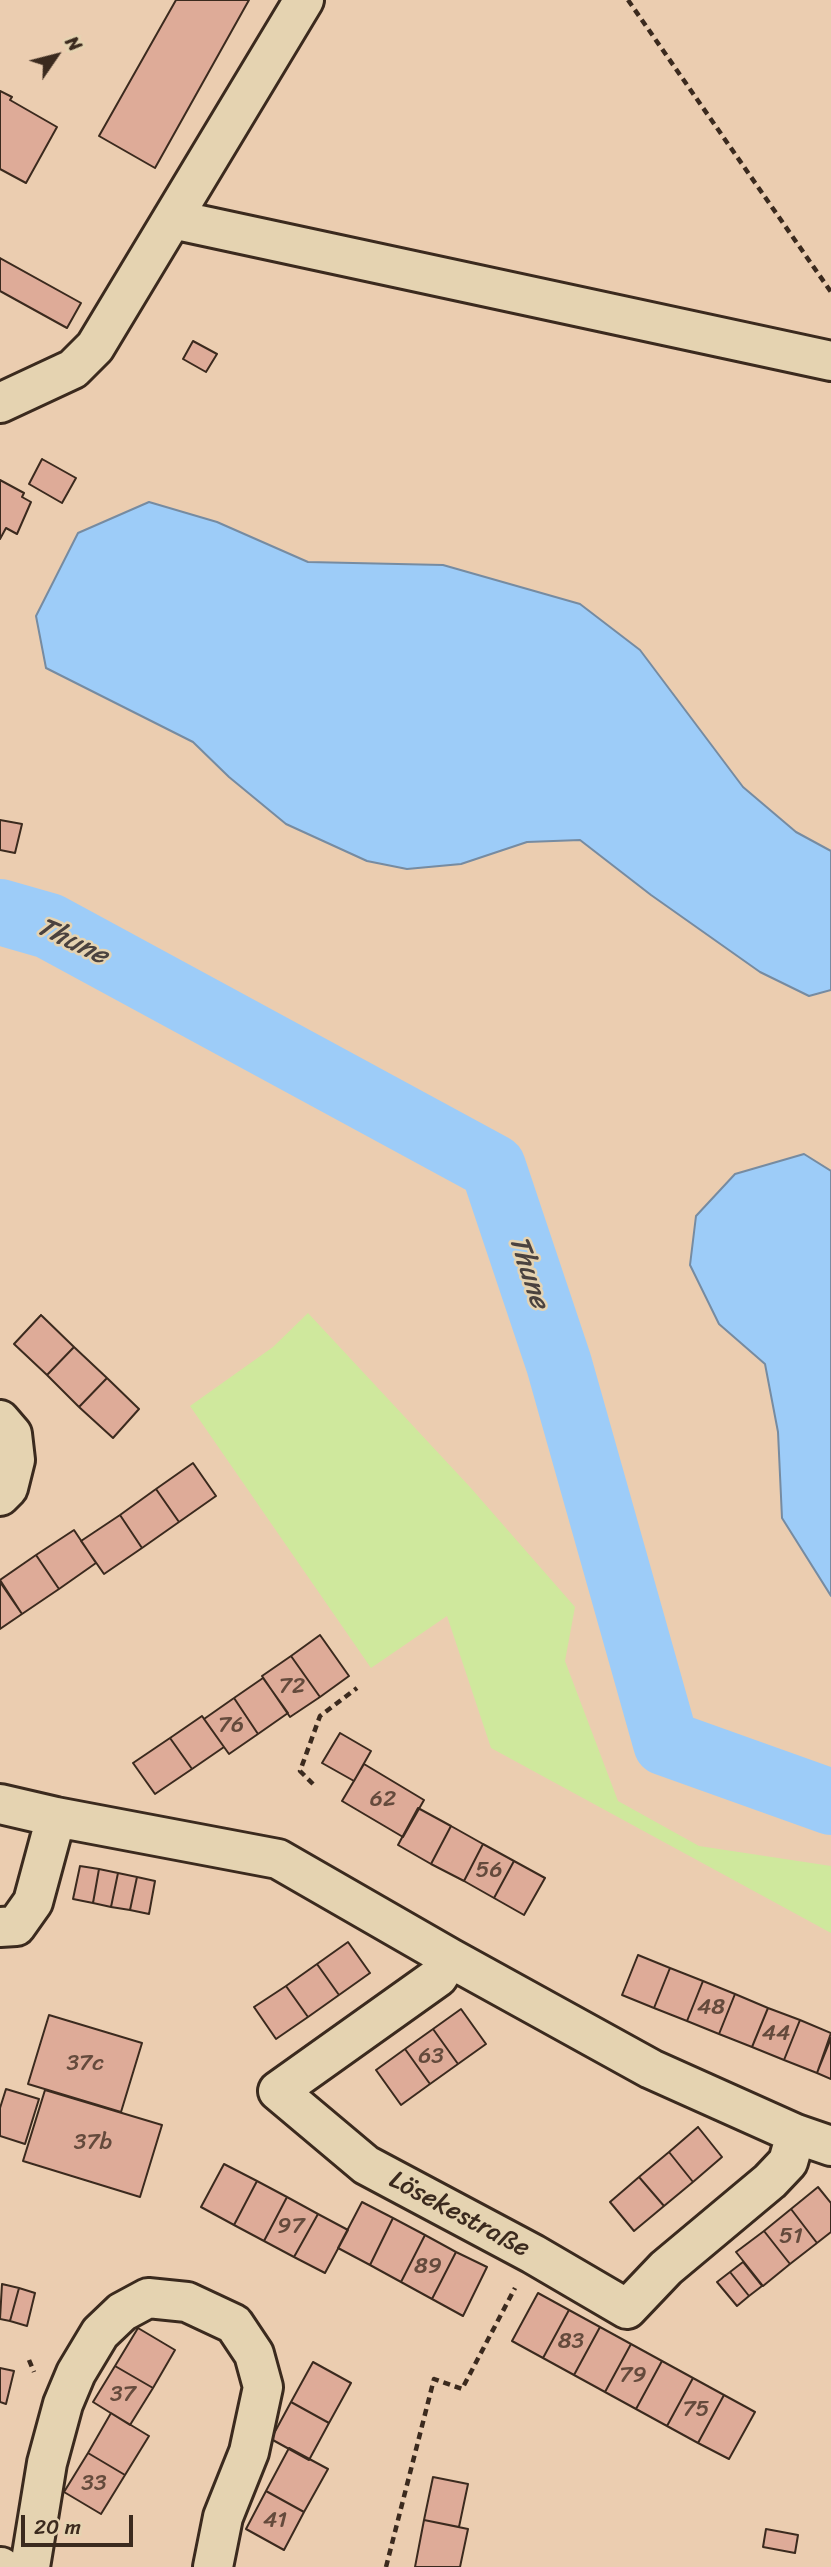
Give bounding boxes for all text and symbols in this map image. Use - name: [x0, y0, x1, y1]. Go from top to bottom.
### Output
- north arrow: [21, 21, 91, 91]
- text: N: [56, 29, 91, 59]
- water label: Thune: [31, 911, 113, 973]
- water label: Thune: [500, 1231, 556, 1313]
- house number: 72: [279, 1673, 305, 1701]
- house number: 76: [218, 1712, 244, 1740]
- house number: 62: [370, 1786, 396, 1814]
- house number: 56: [475, 1857, 503, 1885]
- house number: 48: [697, 1994, 725, 2022]
- house number: 44: [762, 2020, 790, 2048]
- house number: 63: [418, 2043, 444, 2071]
- house number: 37c: [66, 2050, 104, 2078]
- house number: 37b: [74, 2129, 112, 2157]
- street label: Lösekestraße: [383, 2165, 535, 2265]
- house number: 97: [277, 2213, 305, 2241]
- house number: 51: [779, 2223, 803, 2251]
- house number: 89: [414, 2253, 442, 2281]
- house number: 83: [558, 2328, 584, 2356]
- house number: 79: [619, 2362, 647, 2390]
- house number: 37: [110, 2381, 136, 2409]
- house number: 75: [682, 2396, 710, 2424]
- house number: 33: [81, 2470, 107, 2498]
- scale bar: [24, 2500, 136, 2544]
- house number: 41: [263, 2507, 287, 2535]
- text: 20 m: [34, 2508, 81, 2546]

